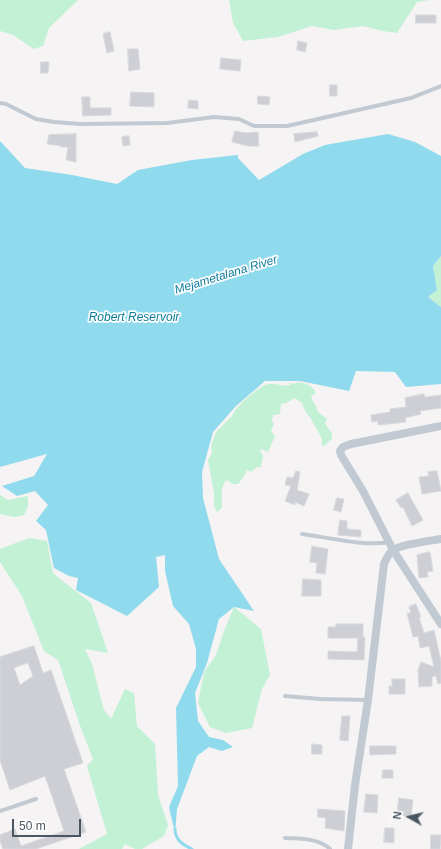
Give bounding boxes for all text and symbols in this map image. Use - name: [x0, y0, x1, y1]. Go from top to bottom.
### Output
- water label: Mejametalana River: [173, 253, 279, 297]
- water label: Robert Reservoir: [89, 311, 179, 325]
- north arrow: [389, 797, 429, 837]
- scale bar: [14, 811, 83, 837]
- text: N: [391, 811, 404, 820]
- text: 50 m: [19, 819, 46, 833]

